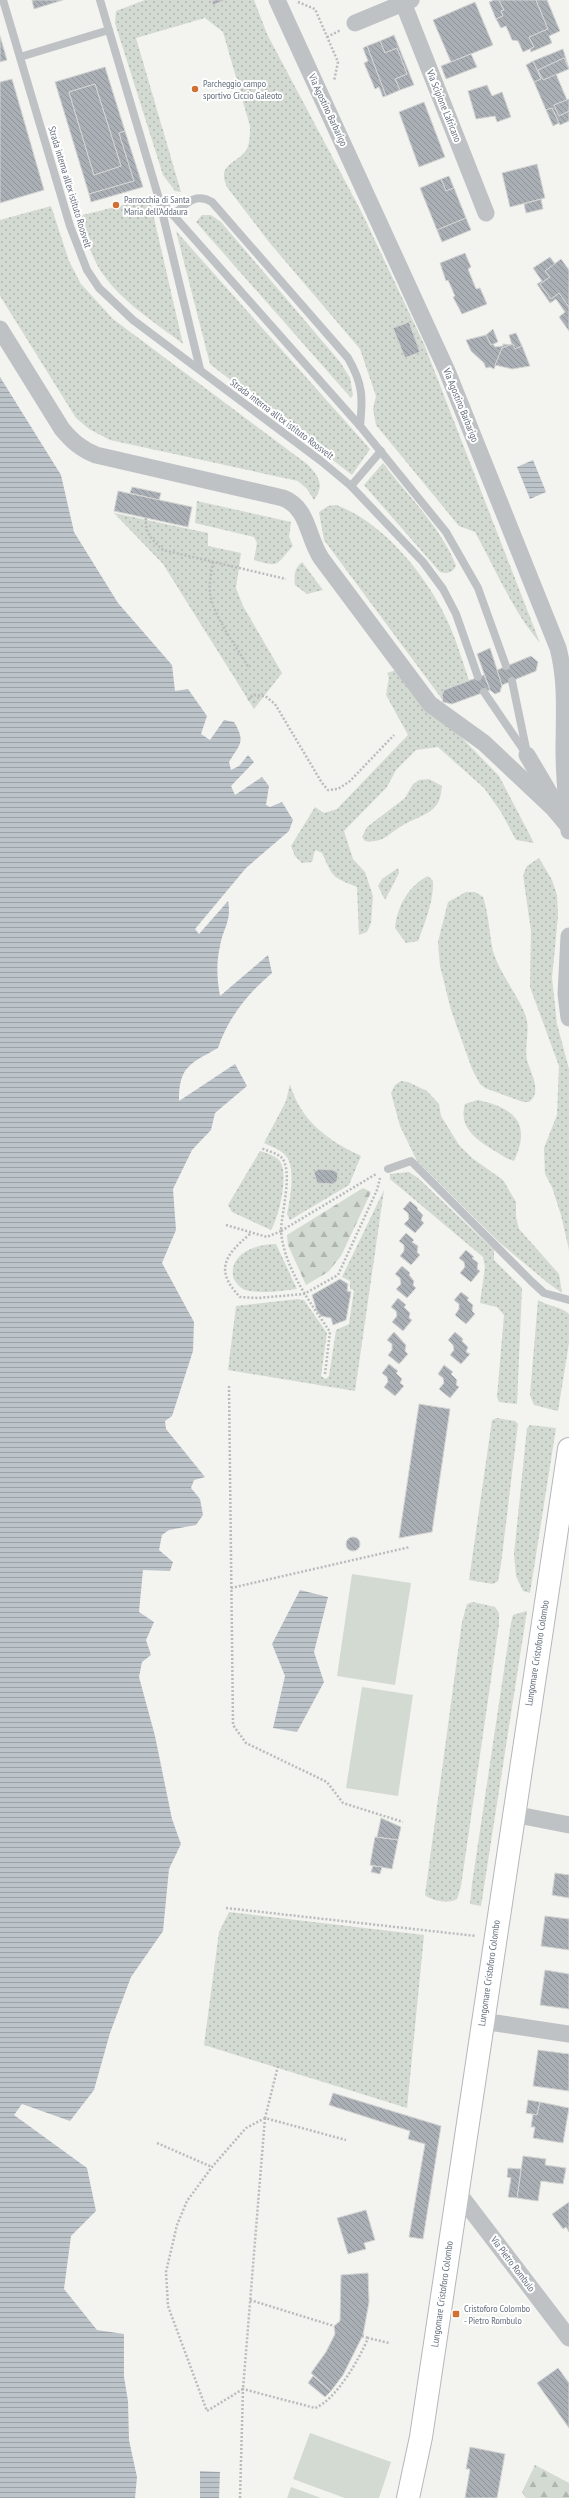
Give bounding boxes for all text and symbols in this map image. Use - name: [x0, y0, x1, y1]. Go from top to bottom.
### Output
- street label: Via Scipione L'africano: [423, 67, 464, 144]
- street label: Via Agostino Barbarigo: [305, 71, 350, 148]
- place label: Parcheggio campo sportivo Ciccio Galeoto: [203, 77, 282, 102]
- marker: Parcheggio campo sportivo Ciccio Galeoto: [190, 84, 200, 94]
- street label: Strada interna all'ex istituto Roosvelt: [45, 125, 95, 250]
- place label: Parrocchia di Santa Maria dell'Addaura: [124, 193, 190, 218]
- marker: Parrocchia di Santa Maria dell'Addaura: [111, 200, 121, 210]
- street label: Via Agostino Barbarigo: [440, 365, 482, 444]
- street label: Strada interna all'ex istituto Roosvelt: [228, 376, 337, 462]
- street label: Lungomare Cristoforo Colombo: [522, 1599, 552, 1707]
- street label: Lungomare Cristoforo Colombo: [475, 1919, 503, 2027]
- street label: Via Pietro Rombulo: [487, 2233, 538, 2294]
- street label: Lungomare Cristoforo Colombo: [428, 2240, 456, 2348]
- place label: Cristoforo Colombo - Pietro Rombulo: [464, 2302, 530, 2327]
- marker: Cristoforo Colombo - Pietro Rombulo: [451, 2309, 461, 2319]

